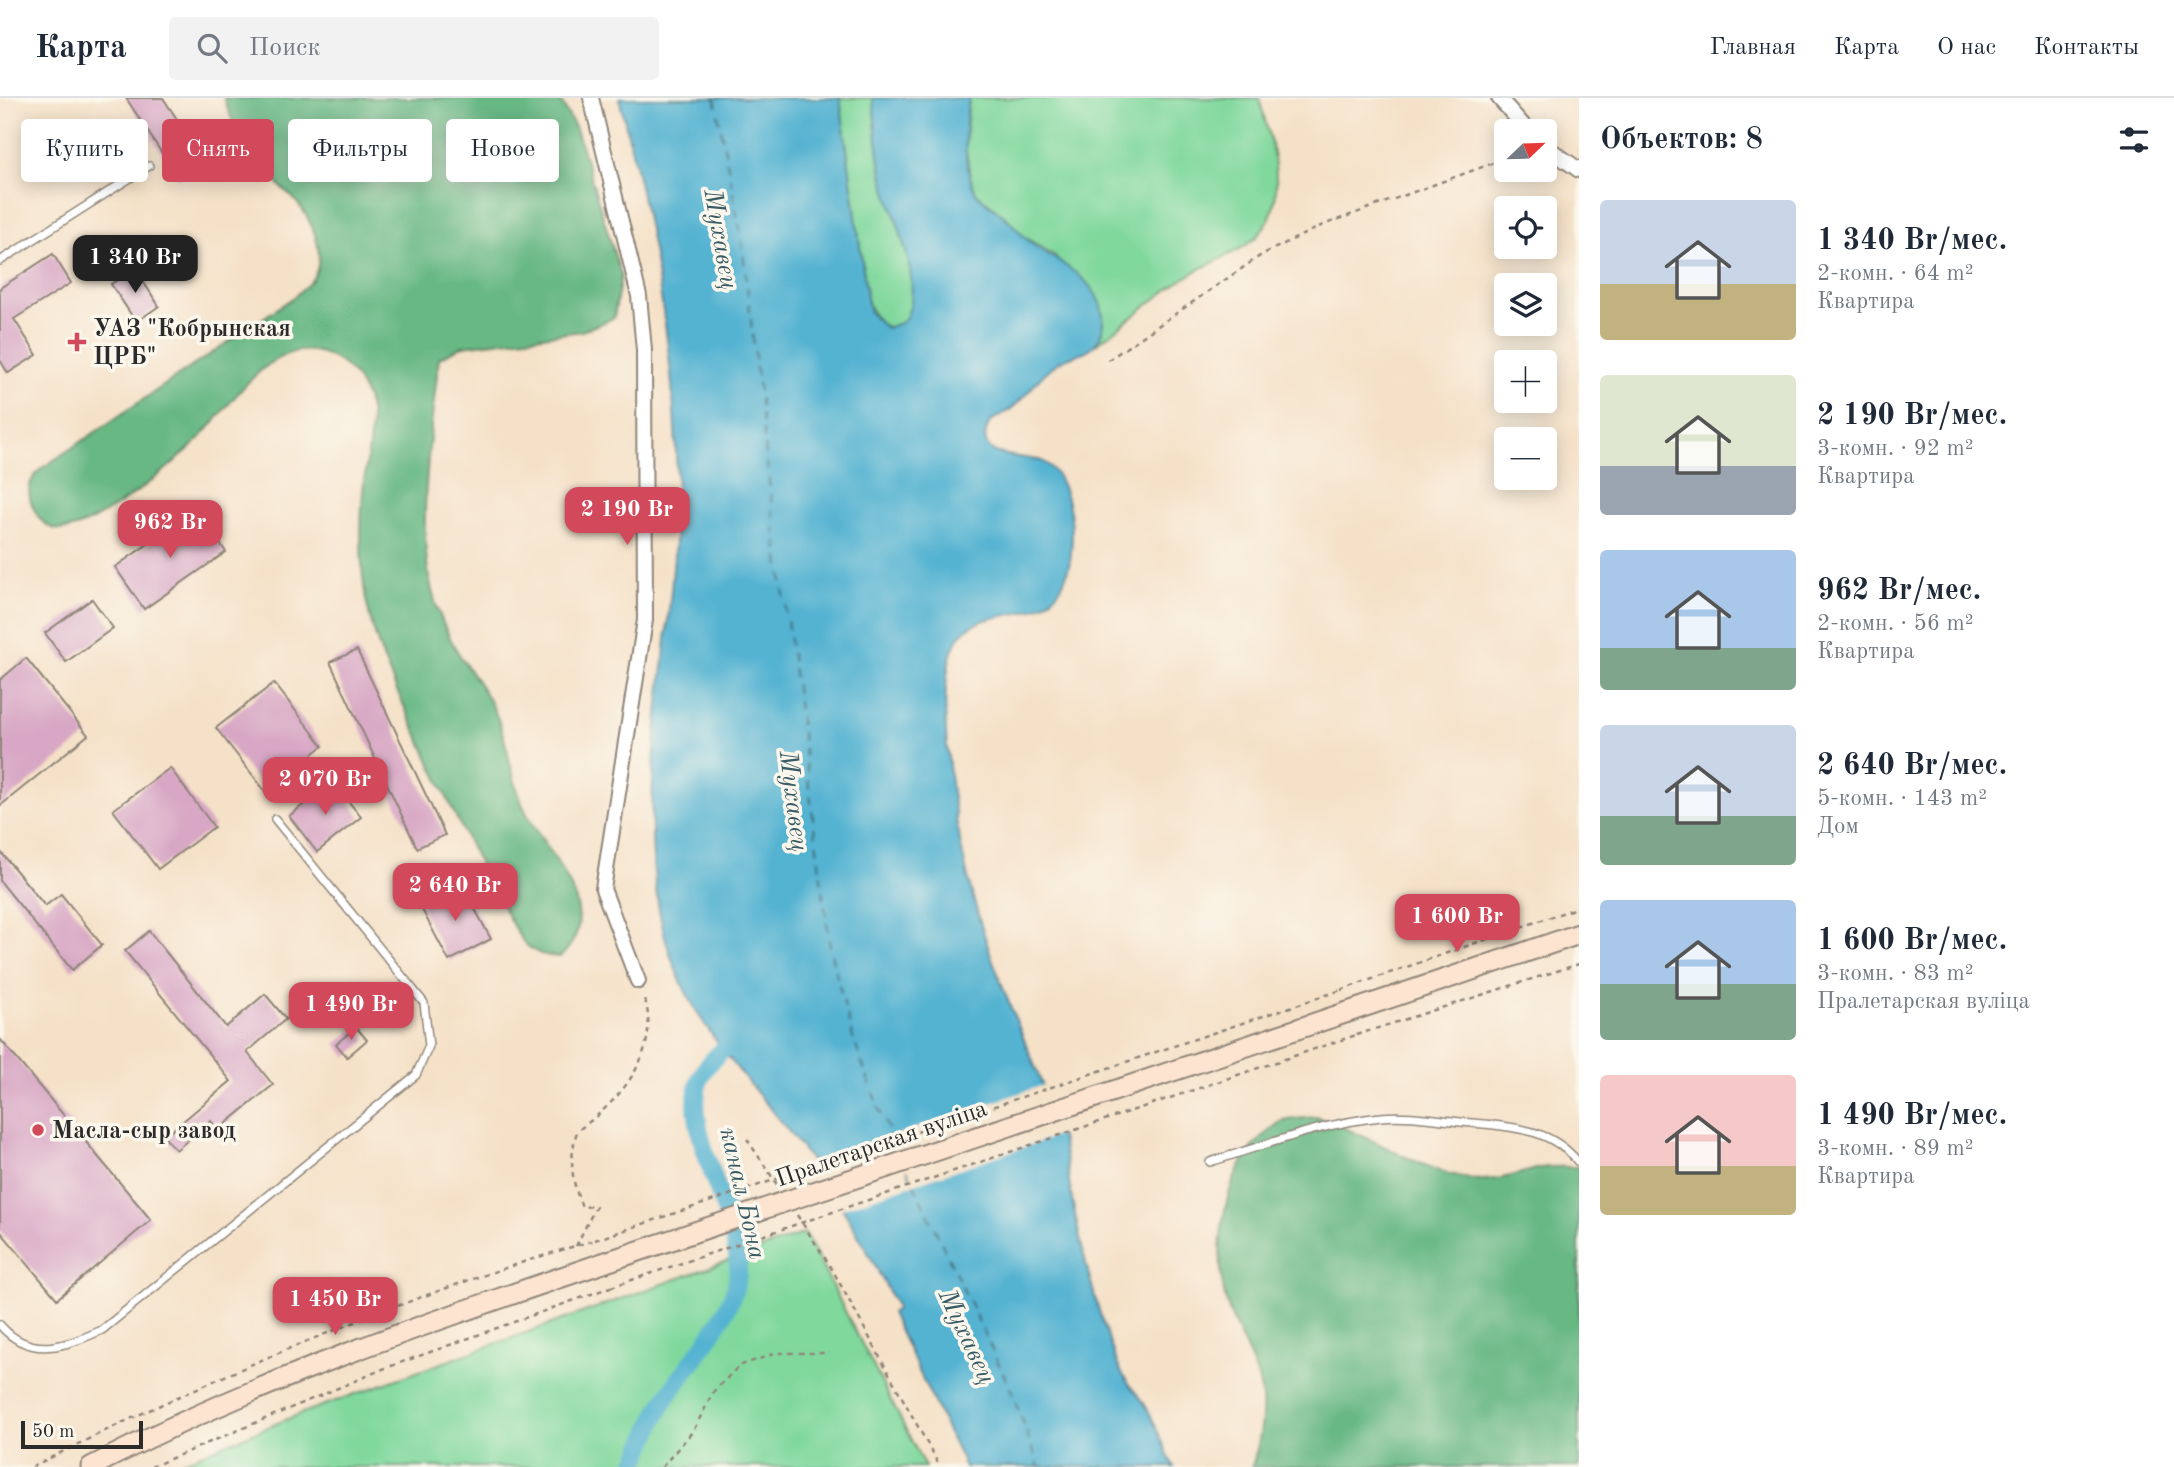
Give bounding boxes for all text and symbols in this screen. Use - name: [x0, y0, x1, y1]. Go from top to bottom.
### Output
- search box: [169, 17, 659, 80]
- icon: search: [193, 29, 231, 67]
- text: Карта: [35, 32, 127, 65]
- text: Поиск: [249, 35, 321, 61]
- text: Главная: [1710, 36, 1796, 60]
- text: Карта: [1834, 36, 1899, 60]
- text: О нас: [1937, 36, 1996, 60]
- text: Контакты: [2034, 36, 2139, 60]
- chip: Купить: [21, 119, 148, 182]
- chip: Снять: [162, 119, 274, 182]
- chip: Фильтры: [288, 119, 432, 182]
- chip: Новое: [446, 119, 559, 182]
- north arrow: [1494, 119, 1558, 182]
- map controls: [1494, 119, 1557, 490]
- icon: filters: [2115, 121, 2153, 159]
- text: Объектов: 8: [1600, 125, 1763, 155]
- water label: Мухавец: [698, 186, 742, 292]
- button: locate: [1494, 196, 1557, 259]
- text: 1 340 Br/мес.: [1817, 226, 2007, 256]
- icon: home: [1656, 228, 1740, 312]
- pin: 1 340 Br: [63, 236, 207, 295]
- text: 1 340 Br: [89, 246, 181, 269]
- text: 2-комн. · 64 m²: [1817, 262, 1974, 285]
- button: layers: [1494, 273, 1557, 336]
- text: Квартира: [1817, 290, 1915, 313]
- place label: УАЗ "Кобрынская ЦРБ": [93, 318, 291, 370]
- marker: УАЗ "Кобрынская ЦРБ": [67, 332, 87, 352]
- button: +: [1494, 350, 1557, 413]
- text: 2 190 Br/мес.: [1817, 401, 2007, 431]
- icon: home: [1656, 403, 1740, 487]
- button: −: [1494, 427, 1557, 490]
- text: 3-комн. · 92 m²: [1817, 437, 1974, 460]
- text: Квартира: [1817, 465, 1915, 488]
- pin: 2 190 Br: [555, 488, 699, 547]
- text: 2 190 Br: [581, 498, 673, 521]
- pin: 962 Br: [113, 500, 227, 560]
- text: 962 Br: [134, 511, 206, 534]
- text: 962 Br/мес.: [1817, 576, 1981, 606]
- icon: home: [1656, 578, 1740, 662]
- text: 2-комн. · 56 m²: [1817, 612, 1974, 635]
- text: Квартира: [1817, 640, 1915, 663]
- water label: Мухавец: [774, 748, 812, 853]
- text: 2 640 Br/мес.: [1817, 751, 2007, 781]
- icon: home: [1656, 753, 1740, 837]
- pin: 2 070 Br: [253, 758, 397, 817]
- text: 2 070 Br: [279, 768, 371, 791]
- text: 5-комн. · 143 m²: [1817, 787, 1987, 810]
- text: Дом: [1817, 815, 1859, 838]
- pin: 2 640 Br: [383, 864, 527, 923]
- text: 2 640 Br: [409, 874, 501, 897]
- pin: 1 600 Br: [1385, 894, 1529, 954]
- text: 1 600 Br: [1411, 905, 1503, 928]
- text: 1 600 Br/мес.: [1817, 926, 2007, 956]
- icon: home: [1656, 928, 1740, 1012]
- text: 3-комн. · 83 m²: [1817, 962, 1974, 985]
- pin: 1 490 Br: [279, 982, 423, 1042]
- text: Пралетарская вуліца: [1817, 990, 2030, 1013]
- text: 1 490 Br: [305, 993, 397, 1016]
- street label: Пралетарская вуліца: [773, 1097, 991, 1192]
- text: 1 490 Br/мес.: [1817, 1101, 2007, 1131]
- icon: home: [1656, 1103, 1740, 1187]
- place label: Масла-сыр завод: [52, 1120, 236, 1144]
- marker: Масла-сыр завод: [30, 1122, 46, 1138]
- water label: канал Бона: [714, 1125, 770, 1262]
- text: 3-комн. · 89 m²: [1817, 1137, 1974, 1160]
- text: Квартира: [1817, 1165, 1915, 1188]
- pin: 1 450 Br: [263, 1278, 407, 1337]
- water label: Мухавец: [932, 1284, 1000, 1389]
- text: 1 450 Br: [289, 1288, 381, 1311]
- scale bar: [21, 1418, 144, 1450]
- text: 50 m: [32, 1423, 74, 1442]

